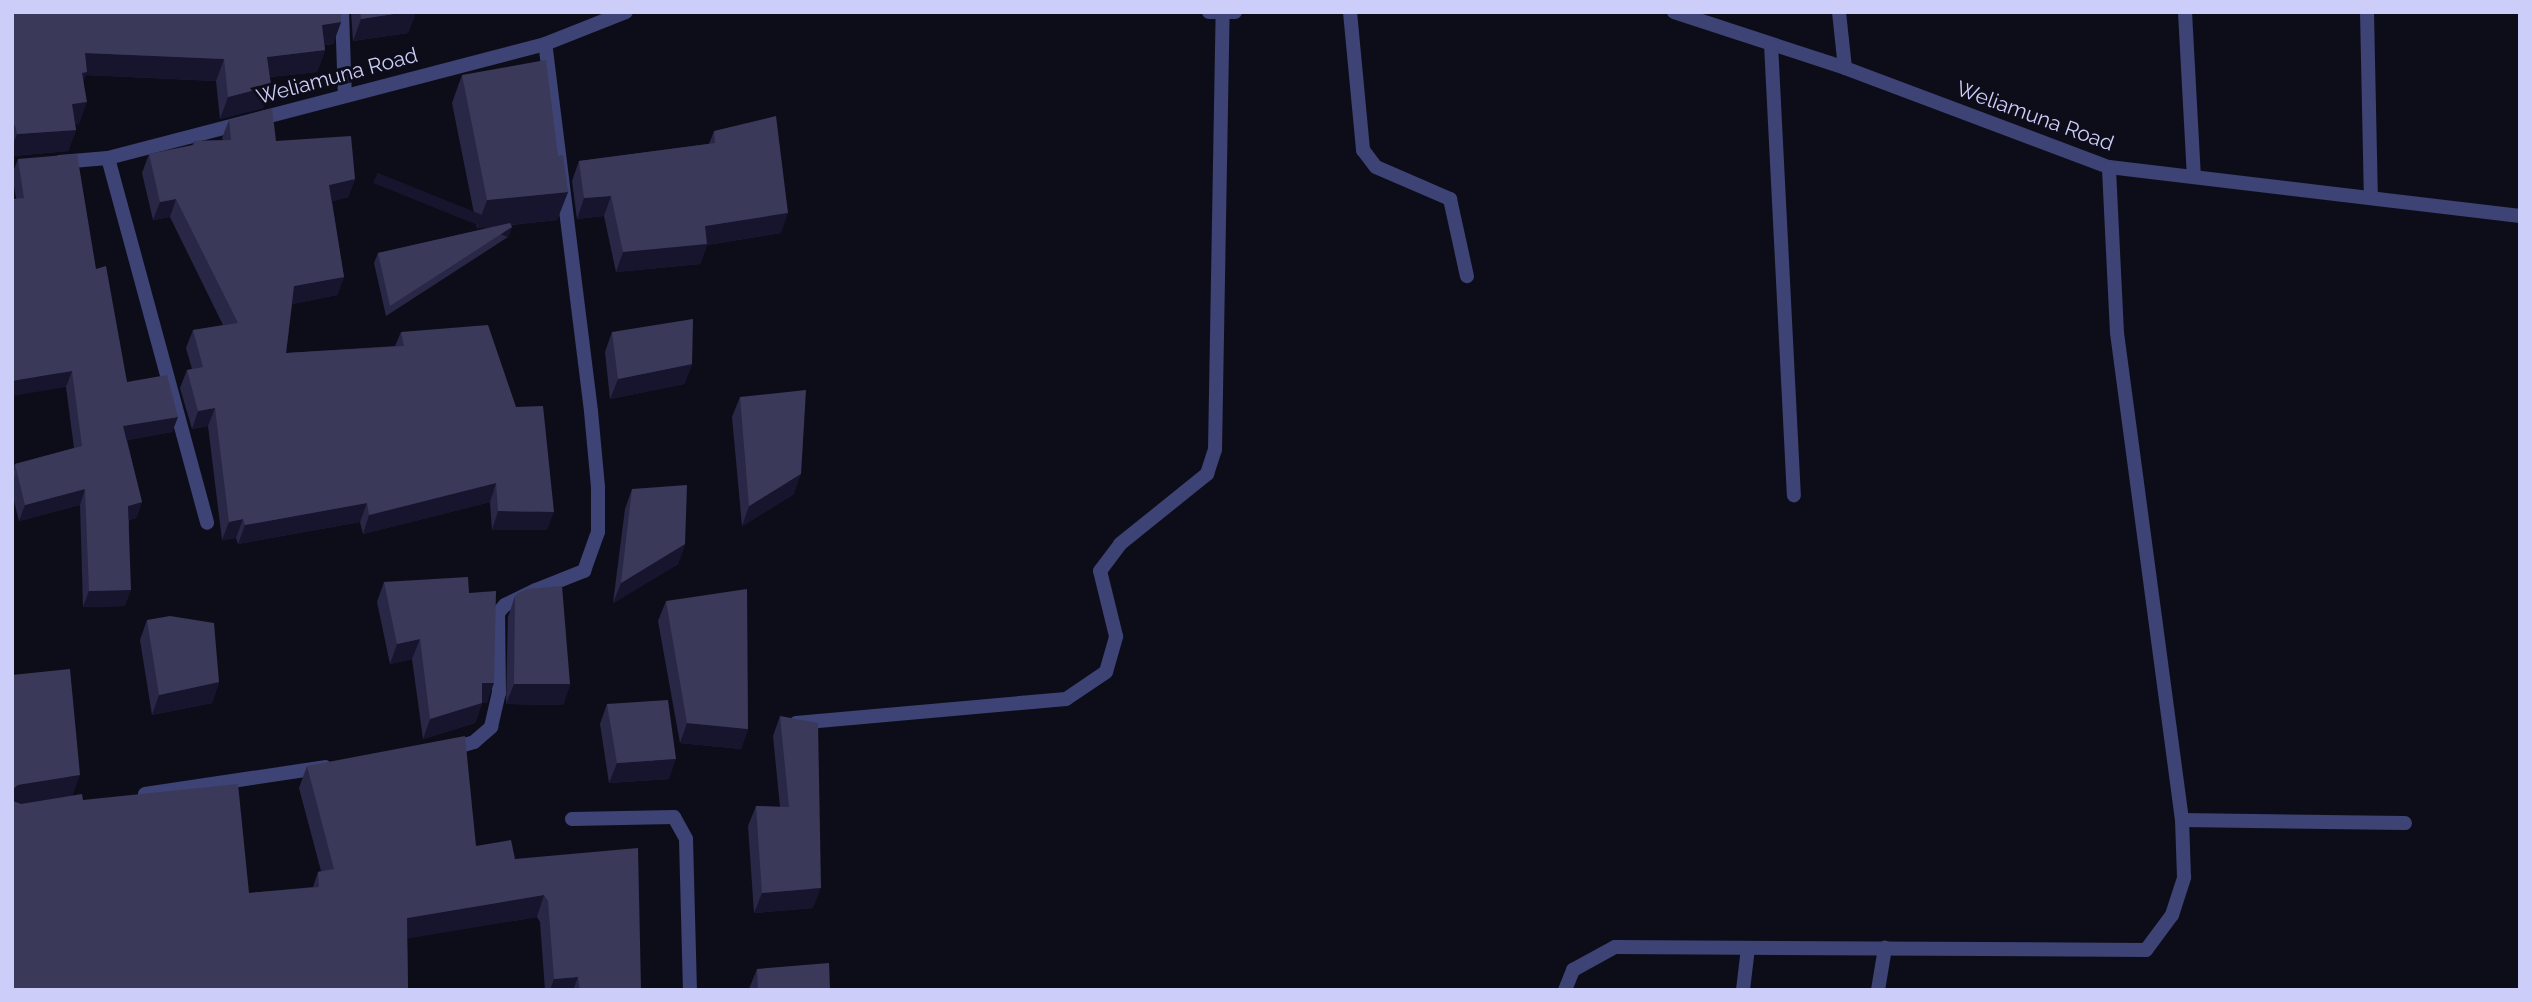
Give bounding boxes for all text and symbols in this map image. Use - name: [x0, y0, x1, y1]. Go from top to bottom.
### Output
- street label: Weliamuna Road: [254, 42, 420, 110]
- street label: Weliamuna Road: [1953, 76, 2117, 156]

